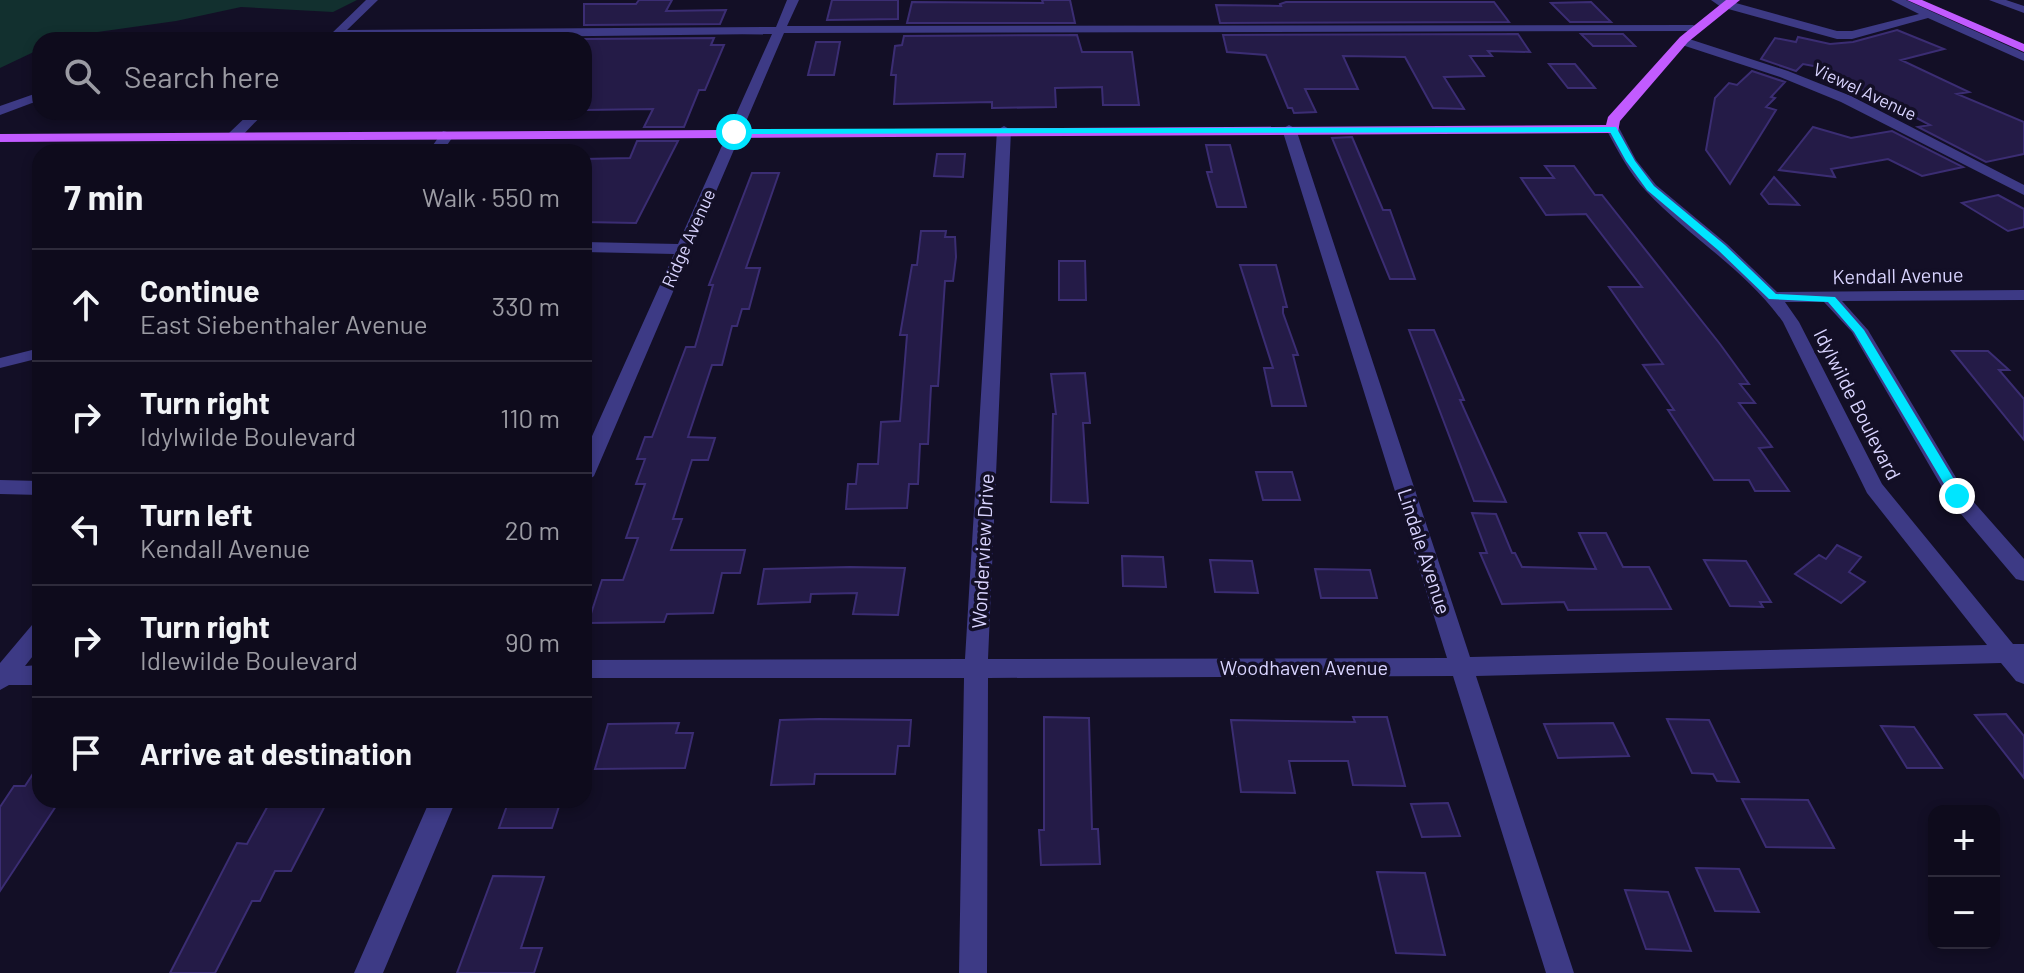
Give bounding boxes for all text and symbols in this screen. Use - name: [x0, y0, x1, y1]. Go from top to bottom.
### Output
- search box: [32, 32, 592, 120]
- icon: search: [60, 54, 104, 98]
- street label: Viewel Avenue: [1810, 57, 1920, 125]
- text: Search here: [124, 58, 280, 94]
- route start: [716, 114, 752, 150]
- text: 7 min: [64, 176, 143, 217]
- text: Walk · 550 m: [422, 181, 560, 212]
- street label: Ridge Avenue: [657, 185, 719, 291]
- street label: Kendall Avenue: [1832, 262, 1964, 288]
- text: Continue: [140, 272, 260, 308]
- icon: ahead: [64, 283, 108, 327]
- text: 330 m: [492, 290, 560, 321]
- text: East Siebenthaler Avenue: [140, 308, 428, 339]
- street label: Idylwilde Boulevard: [1810, 324, 1906, 484]
- text: Turn right: [140, 384, 270, 420]
- icon: right: [64, 395, 108, 439]
- text: 110 m: [500, 402, 560, 433]
- text: Idylwilde Boulevard: [140, 420, 356, 451]
- street label: Wonderview Drive: [966, 473, 998, 629]
- route end: [1939, 478, 1975, 514]
- street label: Lindale Avenue: [1393, 485, 1457, 617]
- text: Turn left: [140, 496, 253, 532]
- icon: left: [64, 507, 108, 551]
- text: 20 m: [505, 514, 560, 545]
- text: Kendall Avenue: [140, 532, 310, 563]
- text: Turn right: [140, 608, 270, 644]
- icon: right: [64, 619, 108, 663]
- text: 90 m: [505, 626, 560, 657]
- text: Idlewilde Boulevard: [140, 644, 358, 675]
- street label: Woodhaven Avenue: [1220, 655, 1388, 679]
- icon: arrive: [64, 731, 108, 775]
- text: Arrive at destination: [140, 735, 412, 771]
- map controls: [1928, 805, 2000, 949]
- button: +: [1928, 805, 2000, 877]
- button: −: [1928, 877, 2000, 949]

